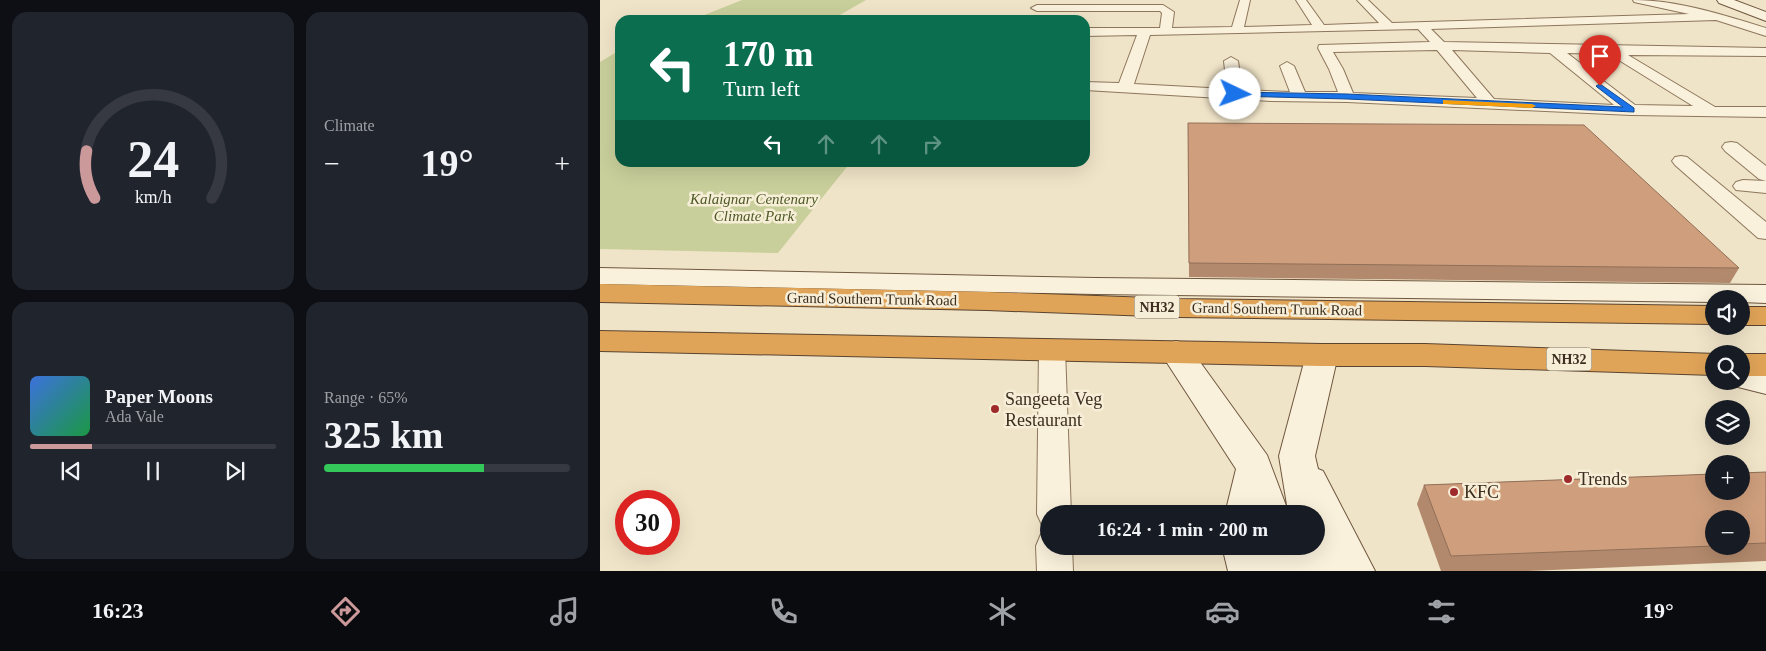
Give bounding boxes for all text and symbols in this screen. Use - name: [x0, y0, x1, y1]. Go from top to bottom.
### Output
- icon: left: [640, 35, 705, 100]
- text: 170 m: [723, 35, 813, 74]
- pin: [1579, 35, 1621, 86]
- icon: arrive: [1586, 42, 1614, 70]
- position arrow: [1208, 67, 1260, 119]
- text: Turn left: [723, 76, 800, 101]
- text: Climate: [324, 117, 375, 134]
- icon: left: [759, 130, 787, 158]
- icon: ahead: [812, 130, 840, 158]
- icon: ahead: [865, 130, 893, 158]
- icon: right: [918, 130, 946, 158]
- text: 24: [127, 131, 179, 188]
- text: 19°: [420, 142, 474, 184]
- text: −: [324, 148, 340, 179]
- text: +: [554, 148, 570, 179]
- text: km/h: [135, 187, 171, 207]
- park label: Kalaignar Centenary Climate Park: [689, 191, 818, 224]
- street label: Grand Southern Trunk Road: [787, 290, 958, 308]
- map controls: [1705, 290, 1750, 555]
- button: sound: [1705, 290, 1750, 335]
- road number: NH32: [1134, 296, 1180, 318]
- street label: Grand Southern Trunk Road: [1192, 300, 1363, 318]
- button: search: [1705, 345, 1750, 390]
- road number: NH32: [1546, 348, 1592, 370]
- text: Paper Moons: [105, 386, 213, 407]
- text: Range · 65%: [324, 389, 408, 406]
- place label: Sangeeta Veg Restaurant: [1005, 389, 1102, 430]
- button: layers: [1705, 400, 1750, 445]
- marker: Sangeeta Veg Restaurant: [989, 403, 1001, 415]
- text: Ada Vale: [105, 408, 164, 425]
- text: 325 km: [324, 414, 443, 456]
- button: +: [1705, 455, 1750, 500]
- icon: previous: [57, 457, 85, 485]
- icon: pause: [139, 457, 167, 485]
- icon: next: [221, 457, 249, 485]
- place label: Trends: [1578, 469, 1627, 489]
- marker: Trends: [1562, 473, 1574, 485]
- place label: KFC: [1464, 482, 1499, 502]
- marker: KFC: [1448, 486, 1460, 498]
- speed limit sign: 30: [615, 490, 680, 555]
- button: −: [1705, 510, 1750, 555]
- text: 16:24 · 1 min · 200 m: [1097, 519, 1268, 540]
- icon: directions: [328, 594, 363, 629]
- icon: music: [547, 594, 582, 629]
- icon: phone: [766, 594, 801, 629]
- icon: climate: [985, 594, 1020, 629]
- icon: car: [1205, 594, 1240, 629]
- icon: filters: [1424, 594, 1459, 629]
- text: 16:23: [92, 598, 143, 623]
- text: 19°: [1643, 598, 1674, 623]

